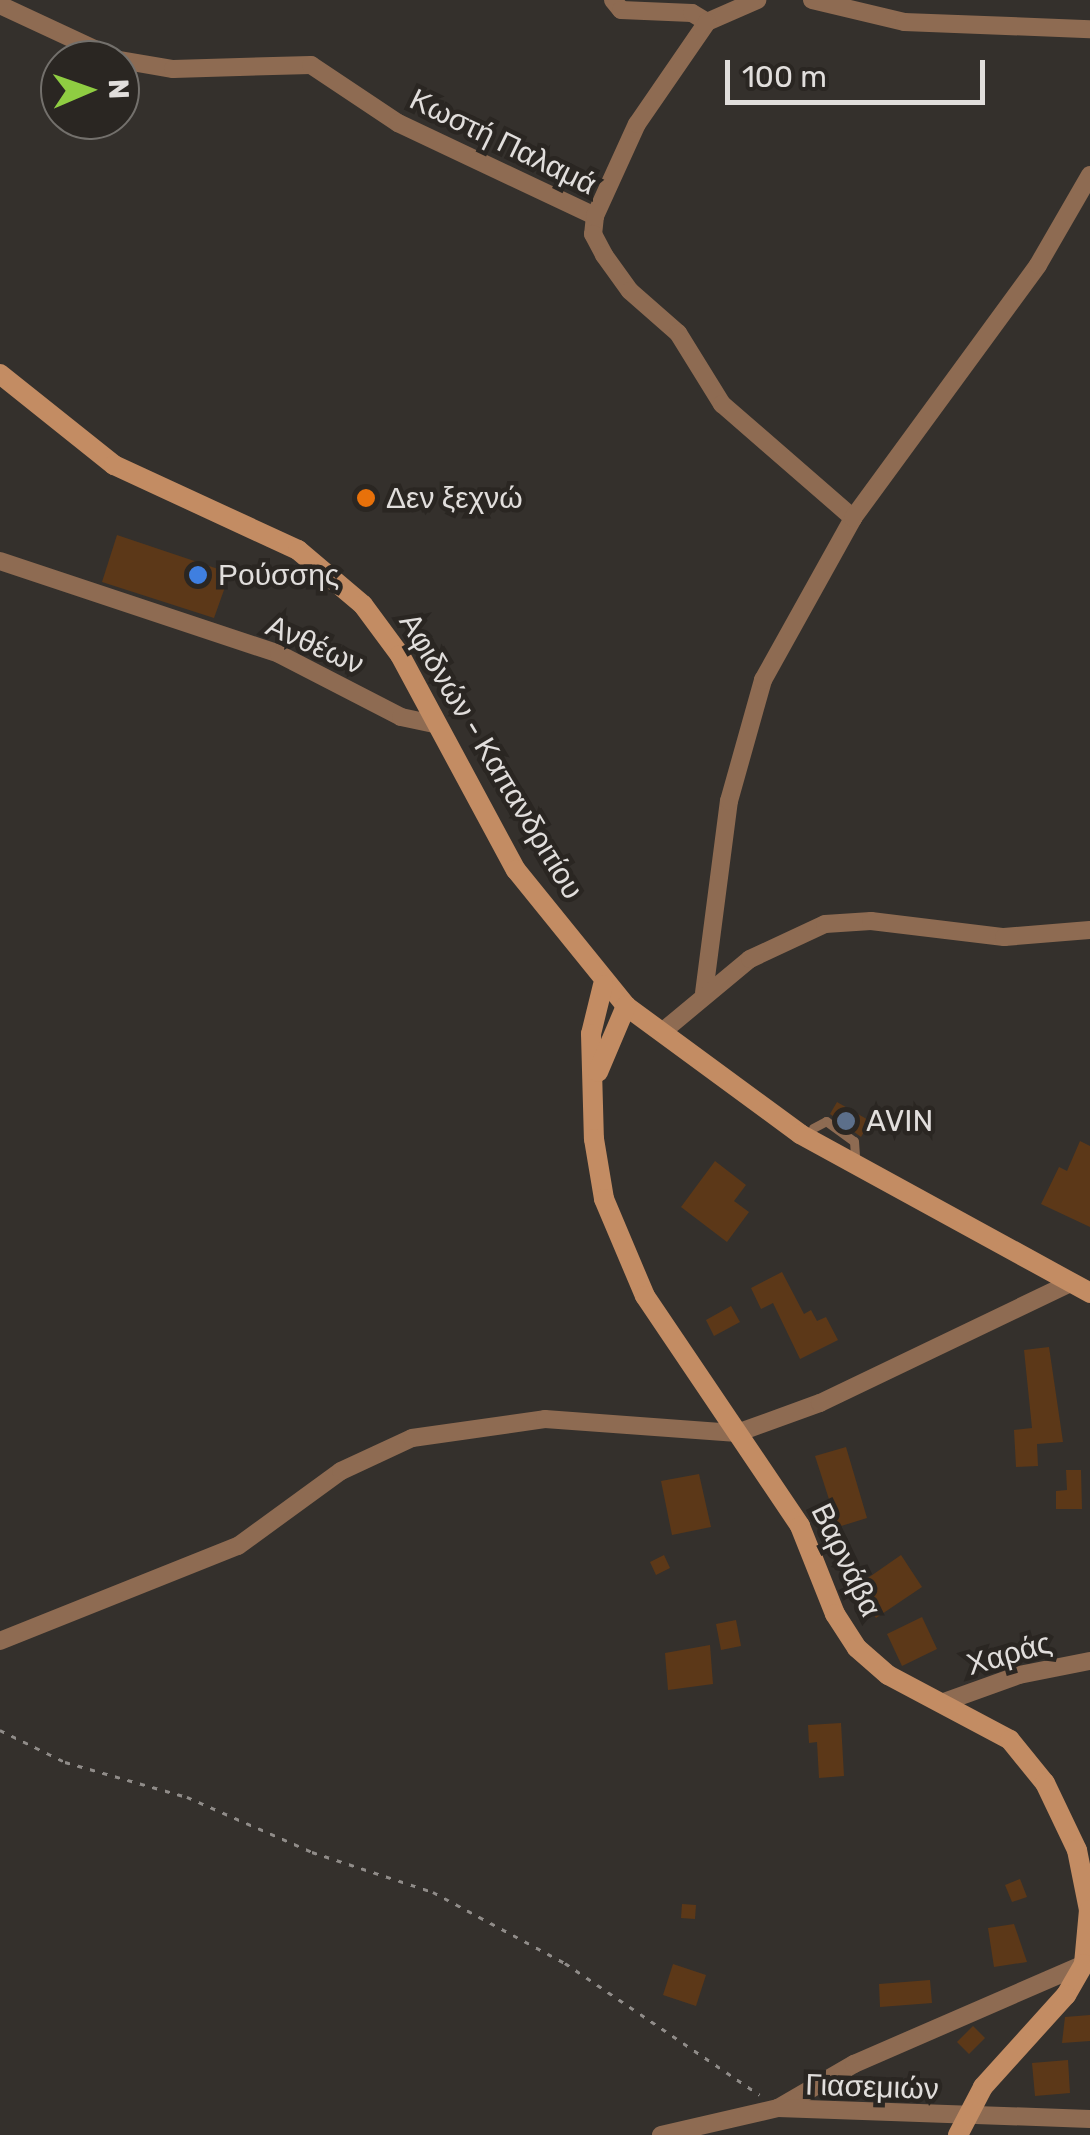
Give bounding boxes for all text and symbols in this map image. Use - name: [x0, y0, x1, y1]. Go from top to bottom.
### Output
- north arrow: [40, 40, 140, 140]
- scale bar: [730, 40, 990, 102]
- text: 100 m: [742, 59, 827, 95]
- text: N: [102, 78, 135, 100]
- street label: Κωστή Παλαμά: [404, 81, 602, 203]
- place label: Δεν ξεχνώ: [386, 480, 523, 516]
- marker: Δεν ξεχνώ: [355, 487, 377, 509]
- place label: Ρούσσης: [218, 557, 339, 593]
- marker: Ρούσσης: [187, 564, 209, 586]
- street label: Αφιδνών - Καπανδριτίου: [391, 607, 591, 905]
- street label: Ανθέων: [261, 608, 369, 682]
- place label: AVIN: [866, 1103, 933, 1139]
- marker: AVIN: [835, 1110, 857, 1132]
- street label: Βαρνάβα: [803, 1498, 889, 1622]
- street label: Χαράς: [963, 1625, 1055, 1683]
- street label: Γιασεμιών: [805, 2067, 939, 2107]

